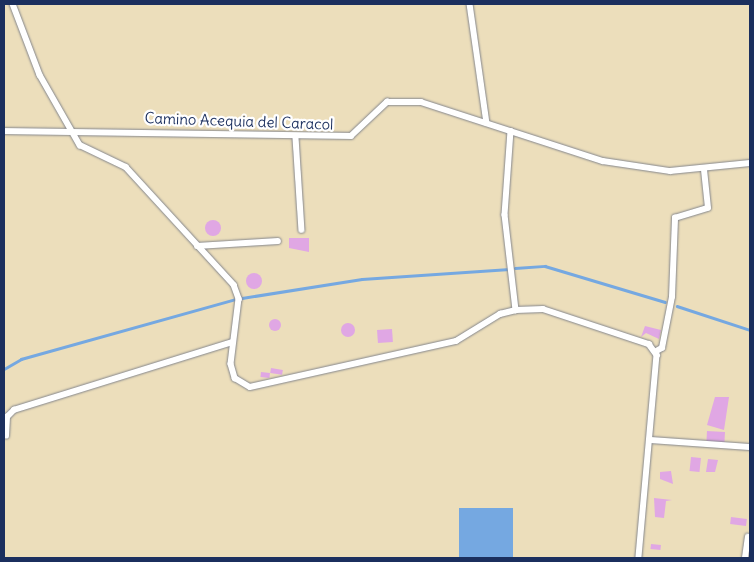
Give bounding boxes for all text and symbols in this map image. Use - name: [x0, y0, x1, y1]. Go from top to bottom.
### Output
- street label: Camino Acequia del Caracol: [144, 109, 334, 133]

